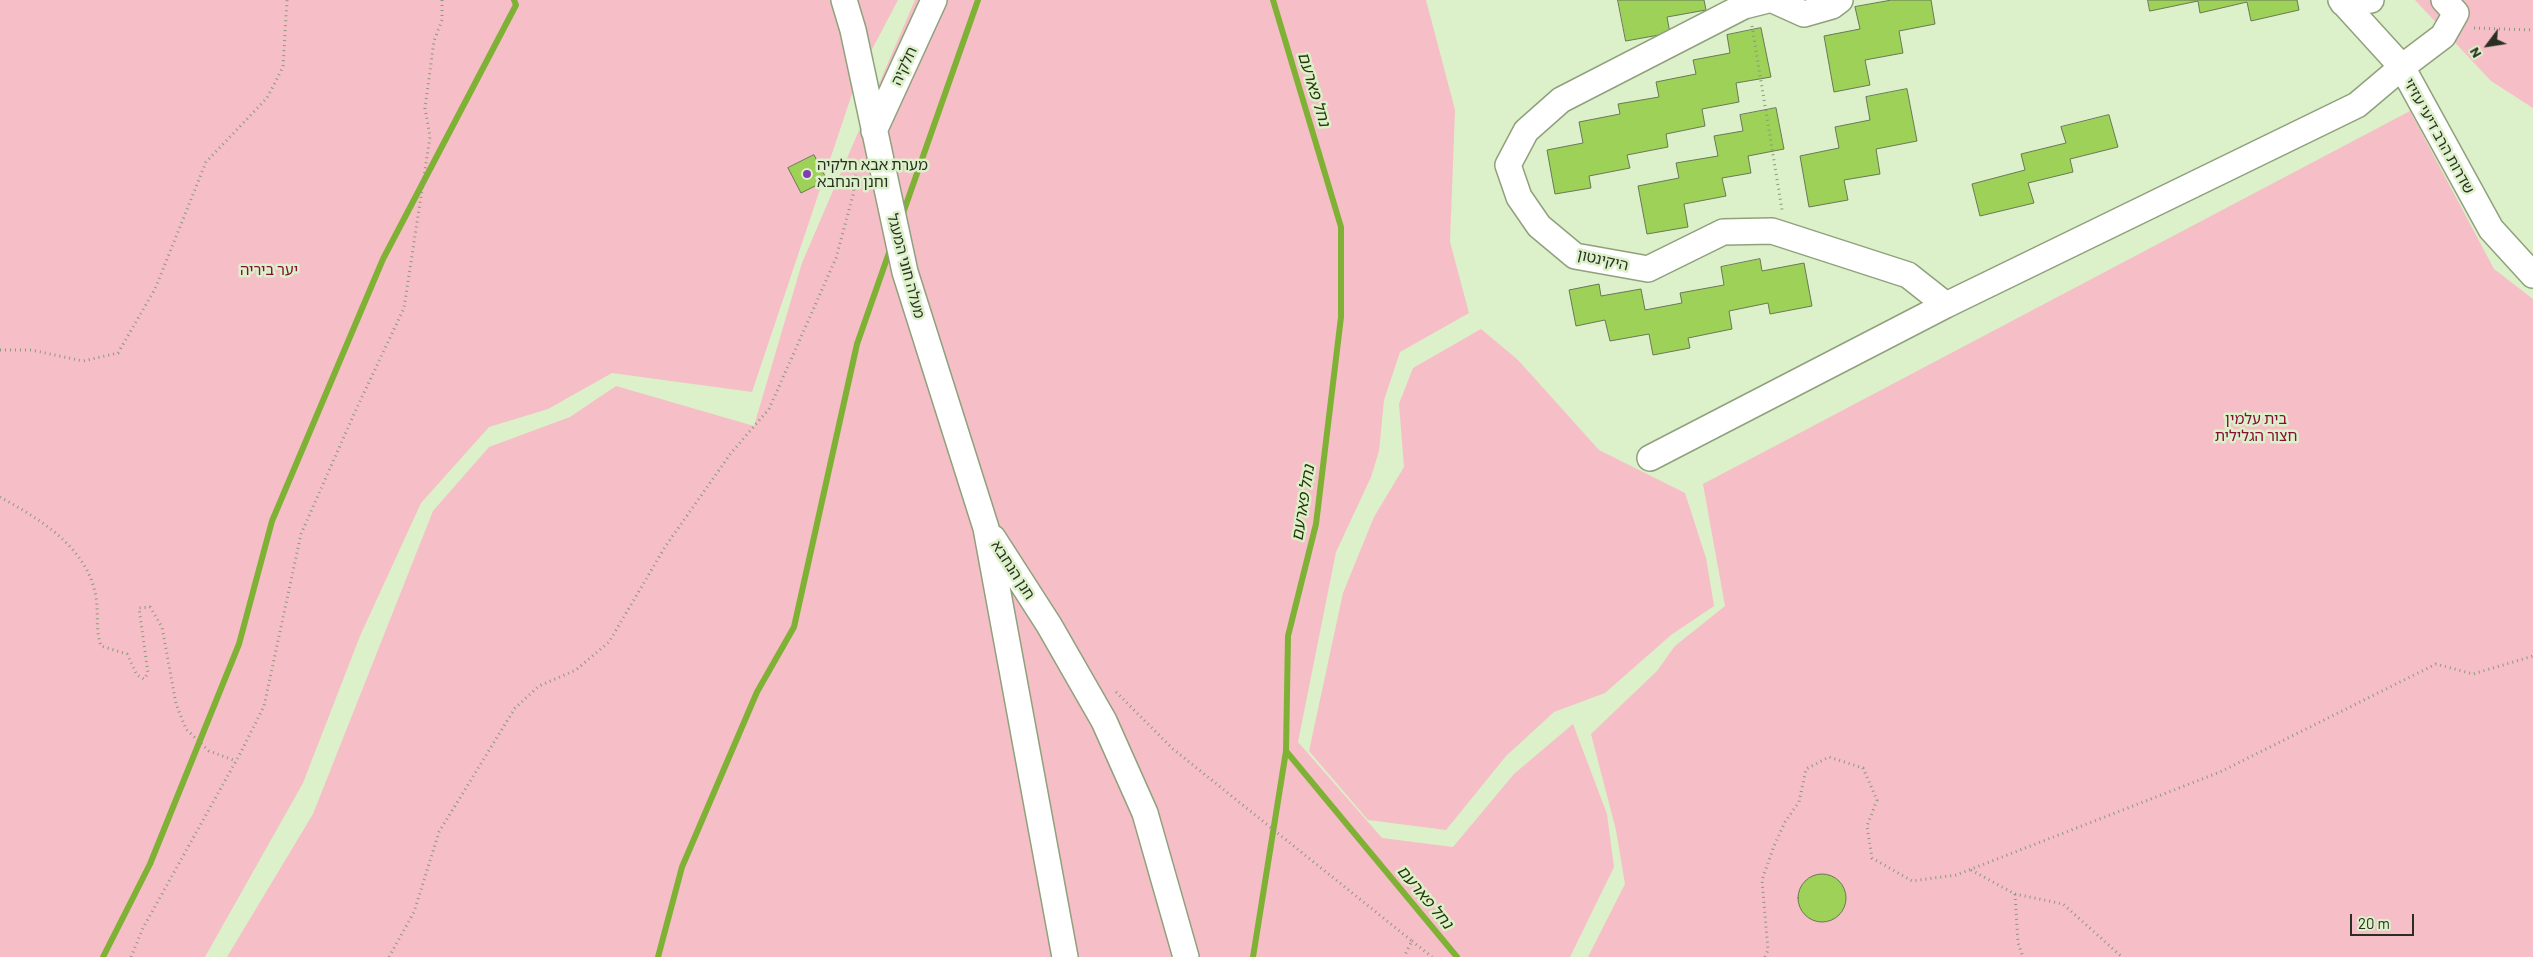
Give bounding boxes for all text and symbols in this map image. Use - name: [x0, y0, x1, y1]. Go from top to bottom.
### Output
- north arrow: [2463, 20, 2513, 70]
- street label: חלקיה: [887, 44, 921, 88]
- text: N: [2465, 45, 2484, 61]
- water label: נחל פארעם: [1294, 50, 1334, 128]
- street label: שדרות הרב דיעי עזיזי: [2400, 75, 2478, 197]
- place label: מערת אבא חלקיה וחנן הנחבא: [817, 156, 928, 191]
- marker: מערת אבא חלקיה וחנן הנחבא: [801, 168, 813, 180]
- street label: מעלה חוני המעגל: [883, 212, 929, 320]
- street label: היקינטון: [1576, 245, 1630, 275]
- park label: יער ביריה: [240, 261, 298, 279]
- park label: בית עלמין חצור הגלילית: [2215, 410, 2297, 445]
- water label: נחל פארעם: [1288, 464, 1318, 542]
- street label: חנן הנחבא: [987, 537, 1039, 603]
- water label: נחל פארעם: [1393, 861, 1457, 933]
- scale bar: [2353, 904, 2417, 936]
- text: 20 m: [2358, 914, 2390, 932]

